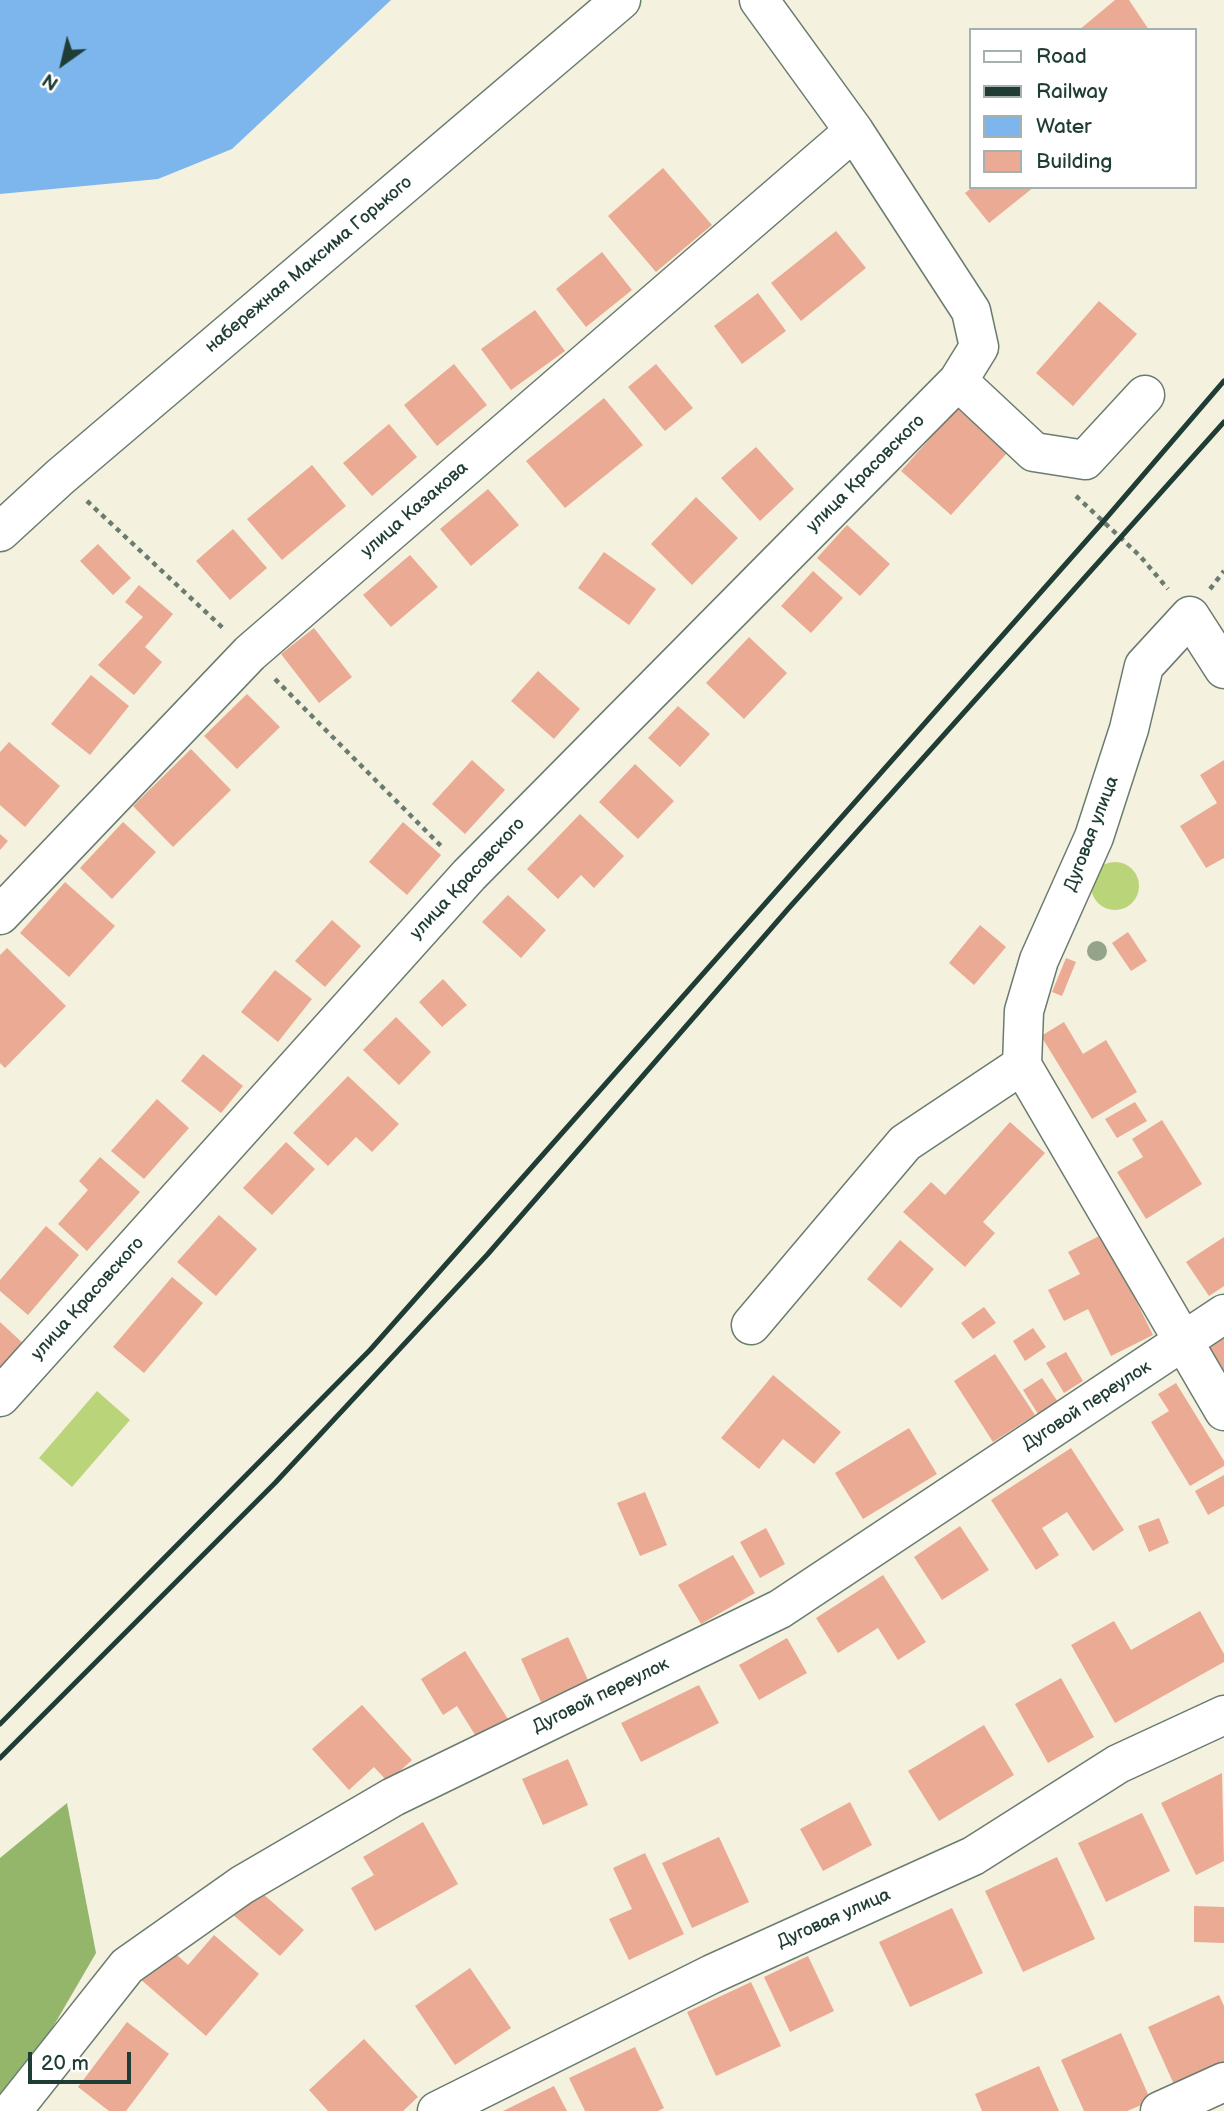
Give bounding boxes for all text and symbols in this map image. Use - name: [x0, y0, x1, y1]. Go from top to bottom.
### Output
- north arrow: [28, 28, 98, 98]
- legend: [968, 28, 1196, 189]
- text: Road: [1036, 44, 1087, 69]
- text: N: [39, 67, 63, 94]
- text: Railway: [1036, 79, 1108, 104]
- text: Water: [1036, 114, 1092, 139]
- text: Building: [1036, 149, 1112, 174]
- street label: набережная Максима Горького: [201, 172, 417, 358]
- street label: улица Красовского: [802, 410, 930, 538]
- street label: улица Казакова: [357, 458, 473, 562]
- street label: Дуговая улица: [1060, 773, 1124, 895]
- street label: улица Красовского: [406, 814, 530, 944]
- street label: улица Красовского: [27, 1233, 149, 1365]
- street label: Дуговой переулок: [1019, 1356, 1155, 1456]
- street label: Дуговой переулок: [529, 1654, 673, 1738]
- street label: Дуговая улица: [774, 1884, 894, 1954]
- scale bar: [32, 2038, 135, 2082]
- text: 20 m: [41, 2051, 89, 2076]

